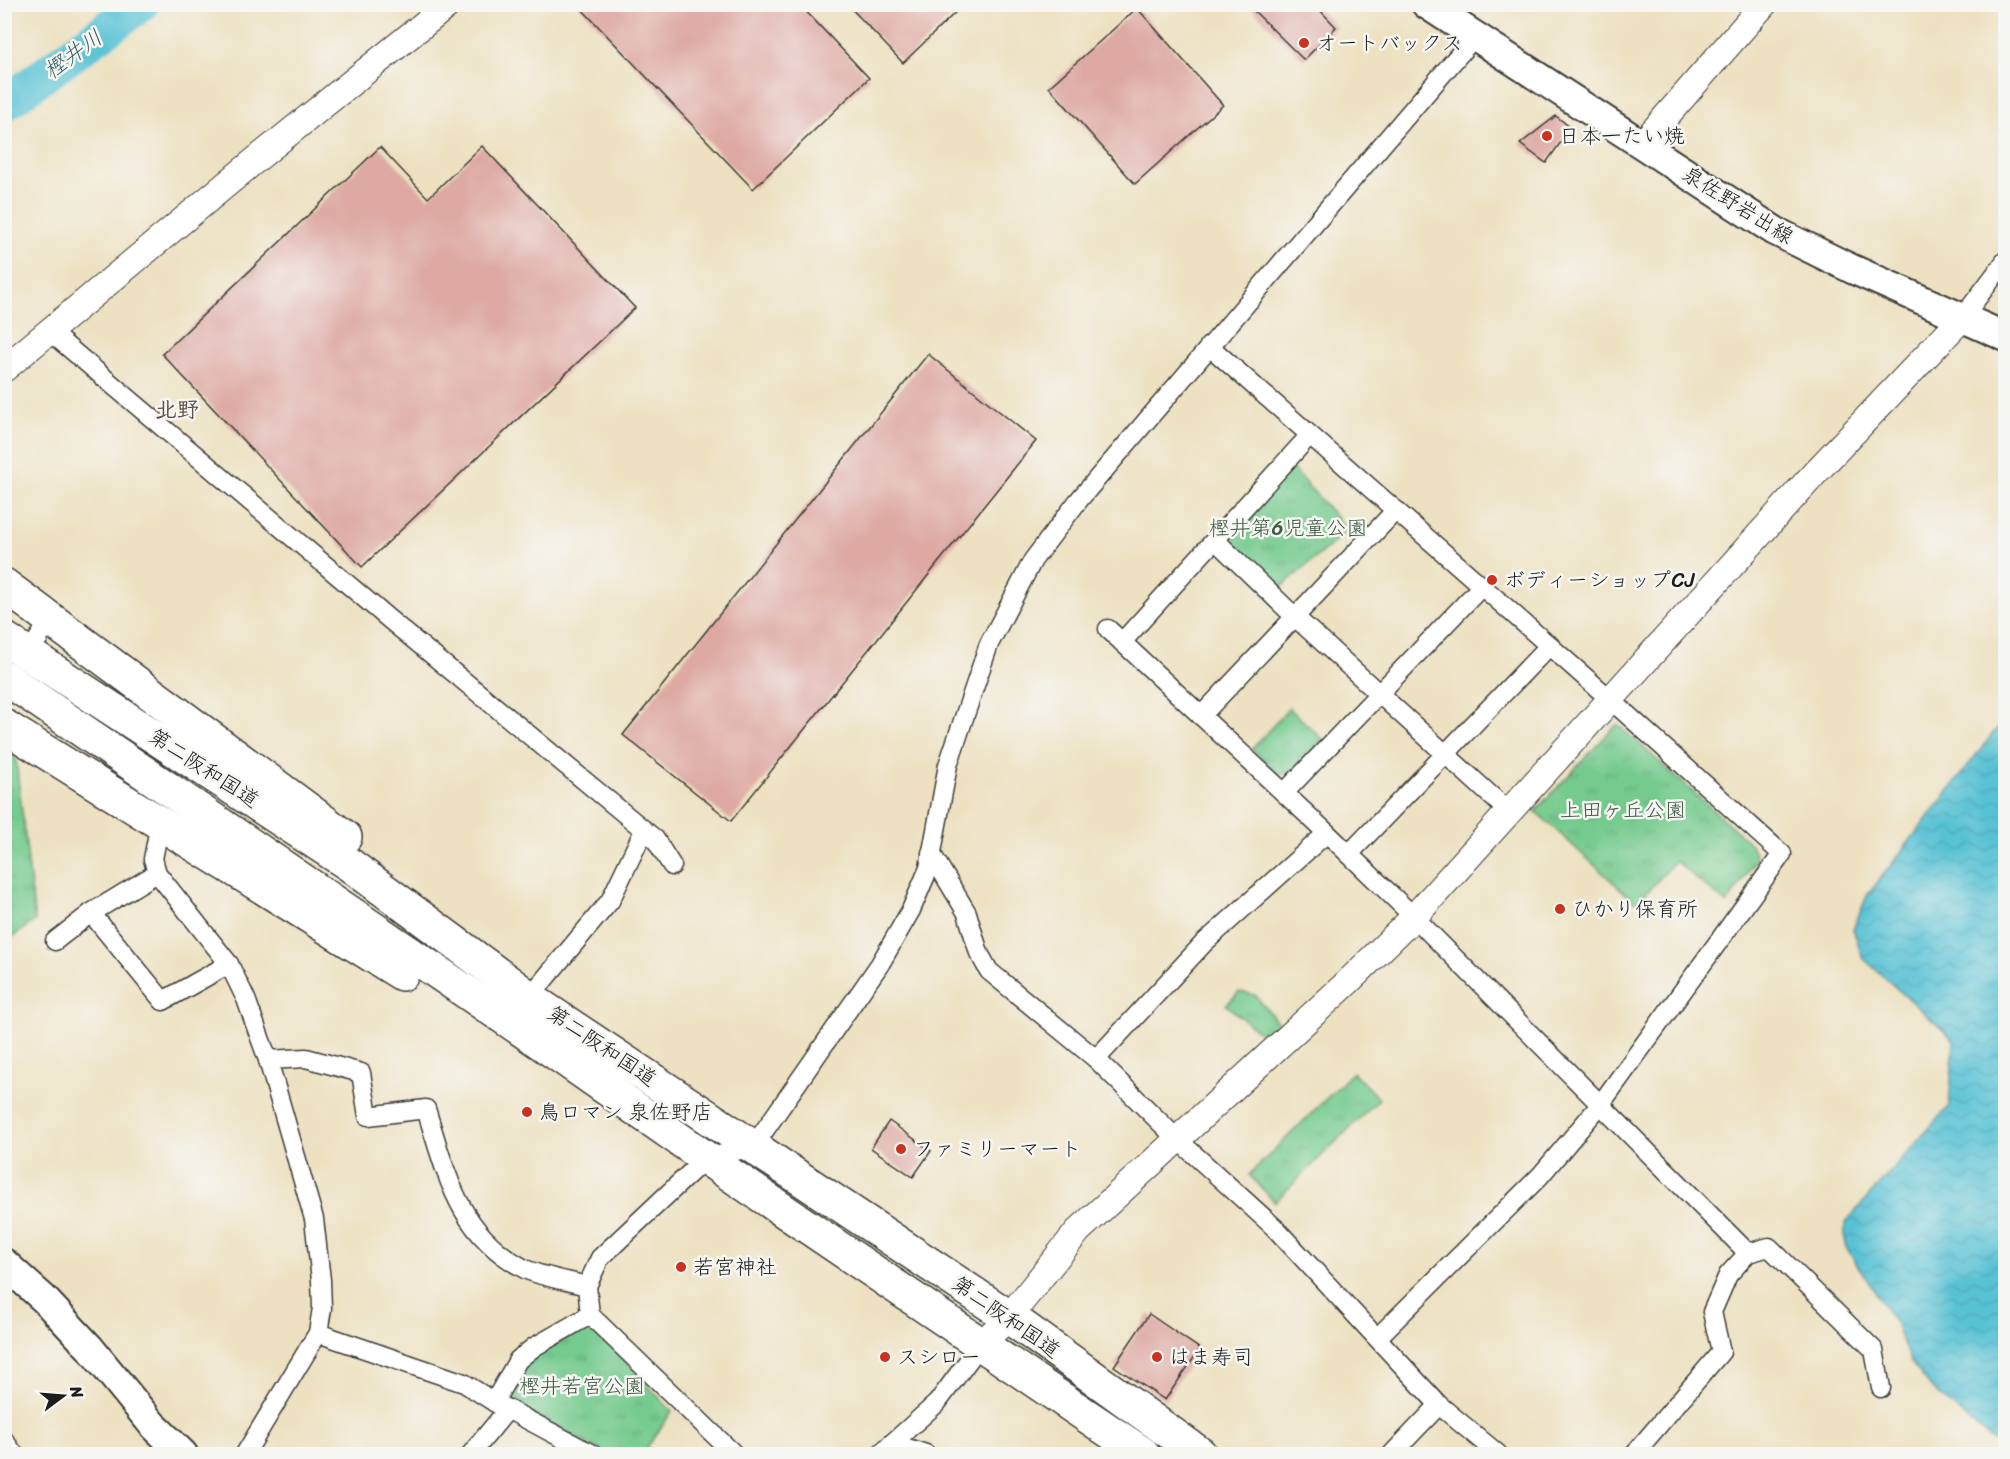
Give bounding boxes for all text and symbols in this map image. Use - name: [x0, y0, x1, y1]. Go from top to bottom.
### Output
- water label: 樫井川: [35, 19, 111, 89]
- place label: オートバックス: [1316, 24, 1463, 62]
- marker: オートバックス: [1297, 36, 1311, 50]
- place label: 日本一たい焼: [1559, 117, 1685, 155]
- marker: 日本一たい焼: [1540, 129, 1554, 143]
- street label: 泉佐野岩出線: [1675, 156, 1801, 254]
- district label: 北野: [155, 390, 199, 429]
- park label: 樫井第6児童公園: [1209, 509, 1367, 547]
- place label: ボディーショップCJ: [1504, 561, 1696, 599]
- marker: ボディーショップCJ: [1485, 573, 1499, 587]
- street label: 第二阪和国道: [141, 718, 267, 818]
- park label: 上田ヶ丘公園: [1560, 791, 1686, 829]
- place label: ひかり保育所: [1572, 890, 1698, 928]
- marker: ひかり保育所: [1553, 902, 1567, 916]
- street label: 第二阪和国道: [539, 995, 665, 1097]
- place label: 鳥ロマン 泉佐野店: [539, 1093, 712, 1131]
- marker: 鳥ロマン 泉佐野店: [520, 1105, 534, 1119]
- place label: ファミリーマート: [913, 1130, 1081, 1168]
- marker: ファミリーマート: [894, 1142, 908, 1156]
- place label: 若宮神社: [693, 1248, 777, 1286]
- marker: 若宮神社: [674, 1260, 688, 1274]
- street label: 第二阪和国道: [943, 1265, 1069, 1369]
- place label: スシロー: [897, 1338, 981, 1376]
- place label: はま寿司: [1169, 1338, 1253, 1376]
- marker: スシロー: [878, 1350, 892, 1364]
- marker: はま寿司: [1150, 1350, 1164, 1364]
- north arrow: [33, 1366, 93, 1426]
- park label: 樫井若宮公園: [519, 1367, 645, 1405]
- text: N: [61, 1382, 93, 1402]

